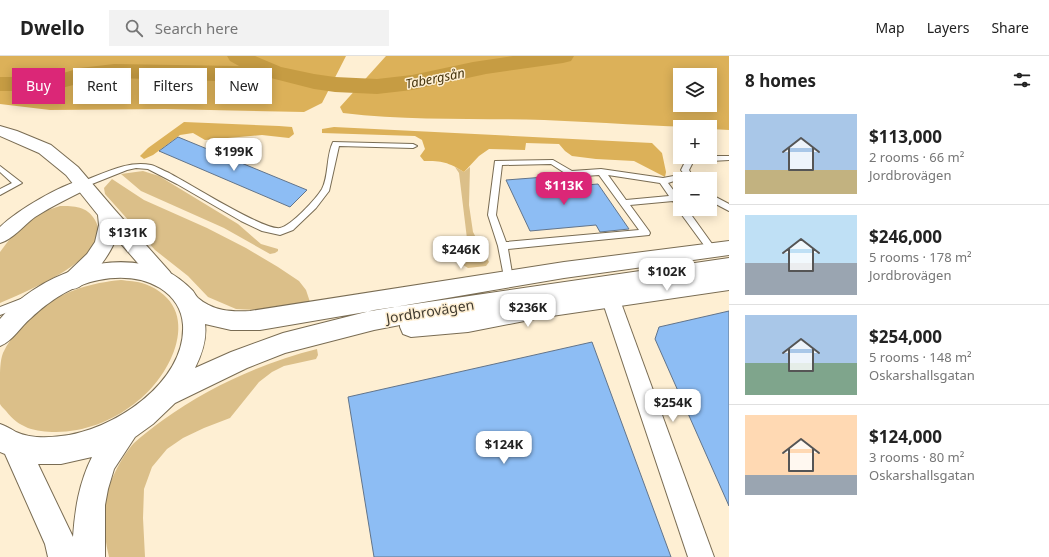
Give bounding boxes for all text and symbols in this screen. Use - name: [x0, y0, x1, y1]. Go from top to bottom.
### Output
- search box: [109, 10, 389, 46]
- text: Dwello: [20, 15, 85, 41]
- icon: search: [123, 17, 145, 39]
- text: Search here: [155, 18, 238, 38]
- text: Map: [876, 18, 905, 37]
- text: Layers: [927, 18, 969, 37]
- text: Share: [991, 18, 1029, 37]
- water label: Tabergsån: [404, 63, 466, 93]
- chip: Buy: [12, 68, 65, 104]
- chip: Rent: [73, 68, 131, 104]
- chip: Filters: [139, 68, 207, 104]
- chip: New: [215, 68, 272, 104]
- map controls: [673, 68, 717, 216]
- button: layers: [673, 68, 717, 112]
- text: 8 homes: [745, 69, 816, 92]
- icon: filters: [1011, 69, 1033, 91]
- button: +: [673, 120, 717, 164]
- text: $113,000: [869, 125, 942, 148]
- icon: home: [777, 130, 825, 178]
- pin: $199K: [206, 138, 262, 172]
- text: $199K: [215, 142, 253, 160]
- text: 2 rooms · 66 m²: [869, 148, 964, 166]
- text: Jordbrovägen: [869, 166, 952, 184]
- pin: $113K: [536, 172, 592, 206]
- button: −: [673, 172, 717, 216]
- text: $113K: [545, 176, 583, 194]
- pin: $131K: [100, 219, 156, 253]
- text: $131K: [109, 223, 147, 241]
- text: $246,000: [869, 225, 942, 248]
- icon: home: [777, 231, 825, 279]
- pin: $246K: [433, 236, 489, 270]
- text: $246K: [442, 240, 480, 258]
- text: 5 rooms · 178 m²: [869, 248, 972, 266]
- pin: $102K: [639, 258, 695, 292]
- text: $102K: [648, 262, 686, 280]
- text: Jordbrovägen: [869, 266, 952, 284]
- pin: $236K: [500, 294, 556, 328]
- street label: Jordbrovägen: [383, 295, 475, 328]
- text: $236K: [509, 298, 547, 316]
- text: $254,000: [869, 325, 942, 348]
- icon: home: [777, 331, 825, 379]
- text: 5 rooms · 148 m²: [869, 348, 972, 366]
- text: Oskarshallsgatan: [869, 366, 975, 384]
- pin: $254K: [645, 389, 701, 423]
- text: $254K: [654, 393, 692, 411]
- text: $124,000: [869, 425, 942, 448]
- pin: $124K: [476, 431, 532, 465]
- icon: home: [777, 431, 825, 479]
- text: $124K: [485, 435, 523, 453]
- text: 3 rooms · 80 m²: [869, 448, 964, 466]
- text: Oskarshallsgatan: [869, 466, 975, 484]

